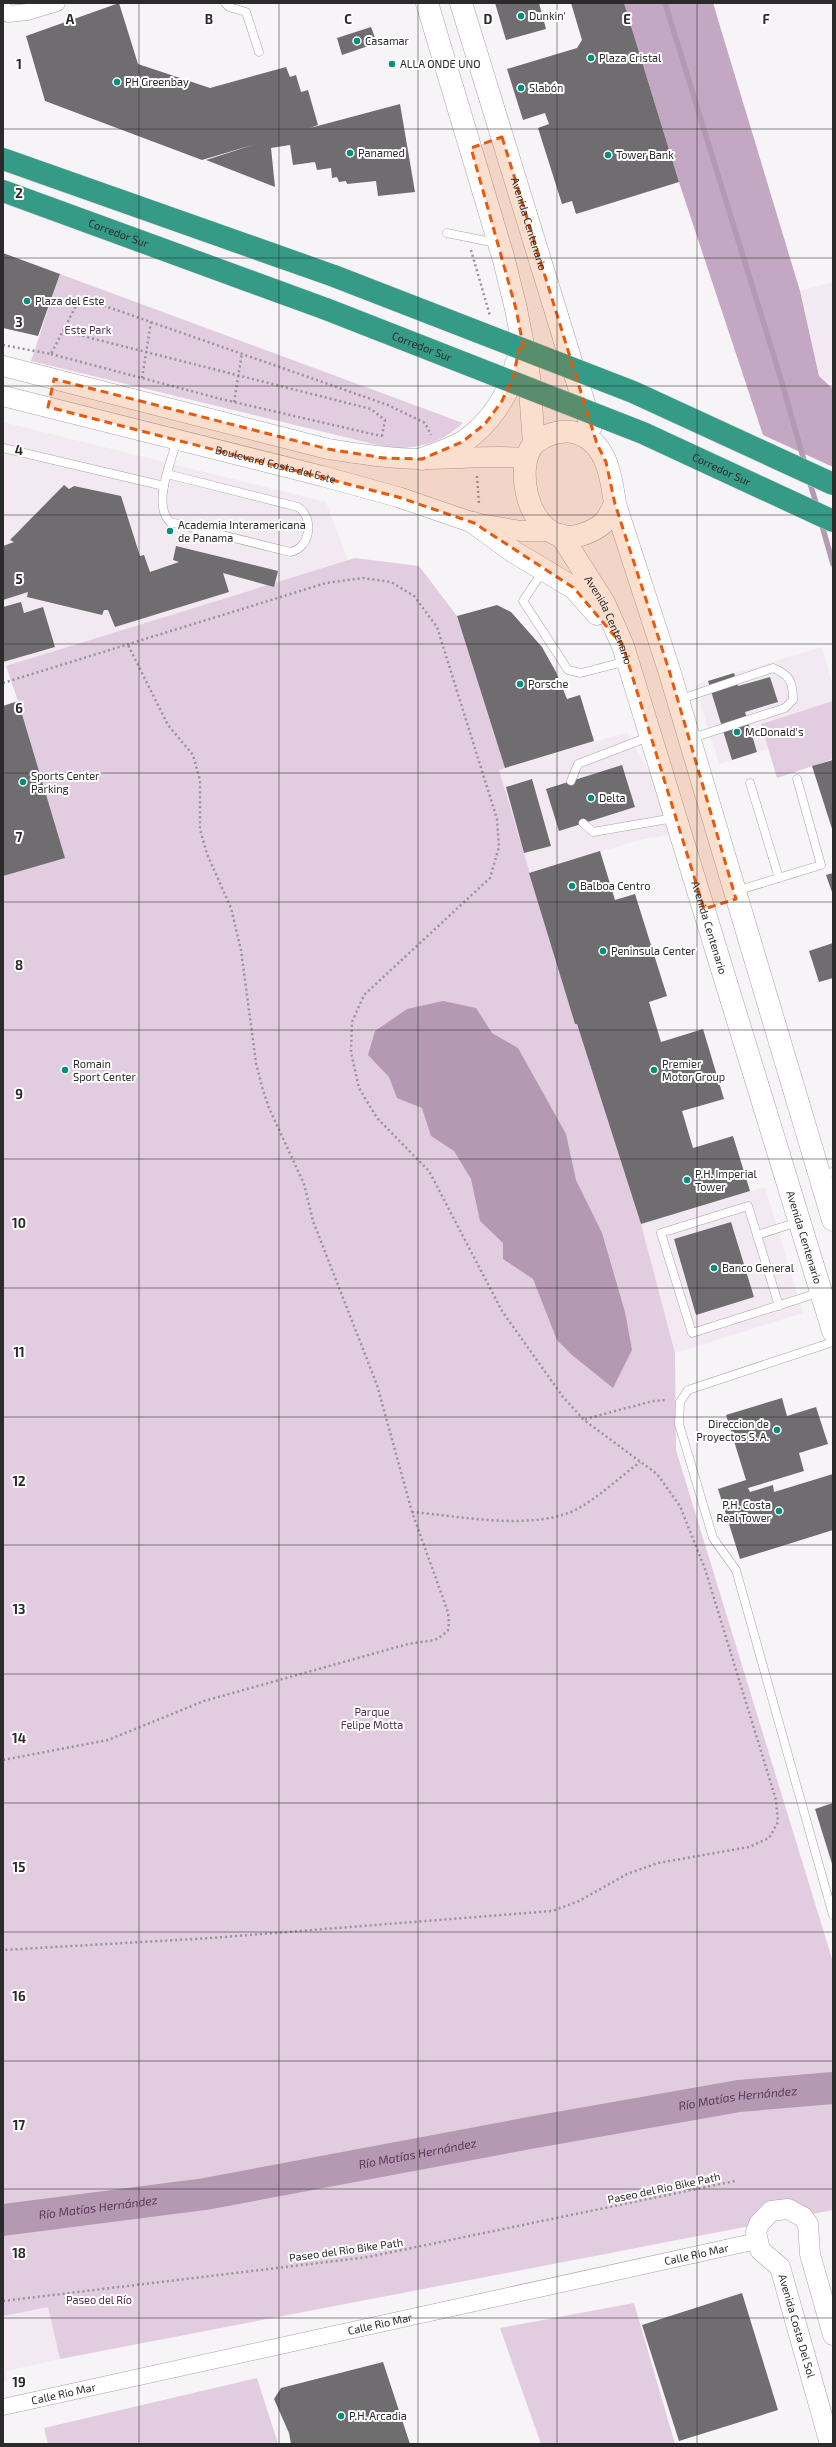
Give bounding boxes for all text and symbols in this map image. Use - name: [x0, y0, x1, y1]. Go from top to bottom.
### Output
- place label: Dunkin': [529, 9, 566, 22]
- text: A: [66, 11, 75, 27]
- text: B: [205, 11, 213, 27]
- text: C: [344, 11, 352, 27]
- text: D: [484, 11, 493, 27]
- marker: Dunkin': [516, 11, 526, 21]
- text: E: [623, 11, 631, 27]
- text: F: [762, 11, 770, 27]
- place label: Casamar: [365, 34, 410, 47]
- marker: Casamar: [352, 36, 362, 46]
- place label: Plaza Cristal: [599, 51, 662, 64]
- marker: Plaza Cristal: [586, 53, 596, 63]
- text: 1: [16, 56, 22, 72]
- place label: ALLA ONDE UNO: [400, 57, 481, 70]
- marker: ALLA ONDE UNO: [387, 59, 397, 69]
- place label: PH Greenbay: [125, 75, 189, 88]
- marker: PH Greenbay: [112, 77, 122, 87]
- place label: Slabón: [529, 81, 563, 94]
- marker: Slabón: [516, 83, 526, 93]
- place label: Panamed: [358, 146, 405, 159]
- marker: Panamed: [345, 148, 355, 158]
- place label: Tower Bank: [616, 148, 674, 161]
- marker: Tower Bank: [603, 150, 613, 160]
- street label: Avenida Centenario: [509, 175, 550, 272]
- text: 2: [15, 185, 23, 201]
- street label: Corredor Sur: [87, 216, 151, 250]
- place label: Plaza del Este: [35, 294, 104, 307]
- marker: Plaza del Este: [22, 296, 32, 306]
- text: 3: [15, 314, 23, 330]
- park label: Este Park: [65, 323, 112, 336]
- street label: Corredor Sur: [390, 328, 454, 364]
- text: 4: [15, 442, 23, 458]
- street label: Boulevard Costa del Este: [214, 443, 337, 486]
- street label: Corredor Sur: [690, 450, 754, 488]
- place label: Academia Interamericana de Panama: [178, 518, 306, 544]
- marker: Academia Interamericana de Panama: [165, 526, 175, 536]
- text: 5: [15, 571, 23, 587]
- street label: Avenida Centenario: [582, 573, 635, 666]
- place label: Porsche: [528, 677, 568, 690]
- marker: Porsche: [515, 679, 525, 689]
- text: 6: [15, 700, 23, 716]
- place label: McDonald's: [745, 725, 804, 738]
- marker: McDonald's: [732, 727, 742, 737]
- place label: Sports Center Parking: [31, 769, 100, 795]
- marker: Sports Center Parking: [18, 777, 28, 787]
- place label: Delta: [599, 791, 626, 804]
- marker: Delta: [586, 793, 596, 803]
- text: 7: [16, 829, 23, 845]
- place label: Balboa Centro: [580, 879, 650, 892]
- street label: Avenida Centenario: [689, 879, 730, 976]
- marker: Balboa Centro: [567, 881, 577, 891]
- place label: Peninsula Center: [611, 944, 696, 957]
- marker: Peninsula Center: [598, 946, 608, 956]
- text: 8: [15, 957, 23, 973]
- place label: Romain Sport Center: [73, 1057, 137, 1083]
- place label: Premier Motor Group: [662, 1057, 725, 1083]
- marker: Romain Sport Center: [60, 1065, 70, 1075]
- marker: Premier Motor Group: [649, 1065, 659, 1075]
- text: 9: [15, 1086, 23, 1102]
- place label: P.H. Imperial Tower: [695, 1167, 757, 1193]
- marker: P.H. Imperial Tower: [682, 1175, 692, 1185]
- street label: Avenida Centenario: [784, 1189, 825, 1285]
- text: 10: [12, 1215, 26, 1231]
- place label: Banco General: [722, 1261, 795, 1274]
- marker: Banco General: [709, 1263, 719, 1273]
- text: 11: [13, 1344, 25, 1360]
- place label: Direccion de Proyectos S. A.: [696, 1417, 769, 1443]
- marker: Direccion de Proyectos S. A.: [772, 1425, 782, 1435]
- text: 12: [12, 1473, 26, 1489]
- place label: P.H. Costa Real Tower: [716, 1498, 772, 1524]
- marker: P.H. Costa Real Tower: [774, 1506, 784, 1516]
- text: 13: [13, 1601, 26, 1617]
- park label: Parque Felipe Motta: [341, 1705, 403, 1731]
- text: 14: [12, 1730, 26, 1746]
- text: 15: [13, 1859, 25, 1875]
- text: 16: [12, 1988, 26, 2004]
- water label: Río Matías Hernández: [677, 2083, 798, 2113]
- text: 17: [13, 2117, 25, 2133]
- water label: Río Matías Hernández: [357, 2135, 478, 2171]
- street label: Paseo del Rio Bike Path: [606, 2169, 721, 2206]
- water label: Río Matías Hernández: [38, 2192, 158, 2221]
- street label: Paseo del Rio Bike Path: [288, 2235, 404, 2264]
- street label: Calle Rio Mar: [663, 2240, 730, 2267]
- text: 18: [12, 2245, 26, 2261]
- street label: Avenida Costa Del Sol: [776, 2272, 819, 2380]
- park label: Paseo del Río: [66, 2293, 132, 2306]
- street label: Calle Rio Mar: [346, 2310, 414, 2337]
- text: 19: [12, 2374, 26, 2390]
- street label: Calle Rio Mar: [30, 2380, 97, 2407]
- place label: P.H. Arcadia: [349, 2409, 407, 2422]
- marker: P.H. Arcadia: [336, 2411, 346, 2421]

